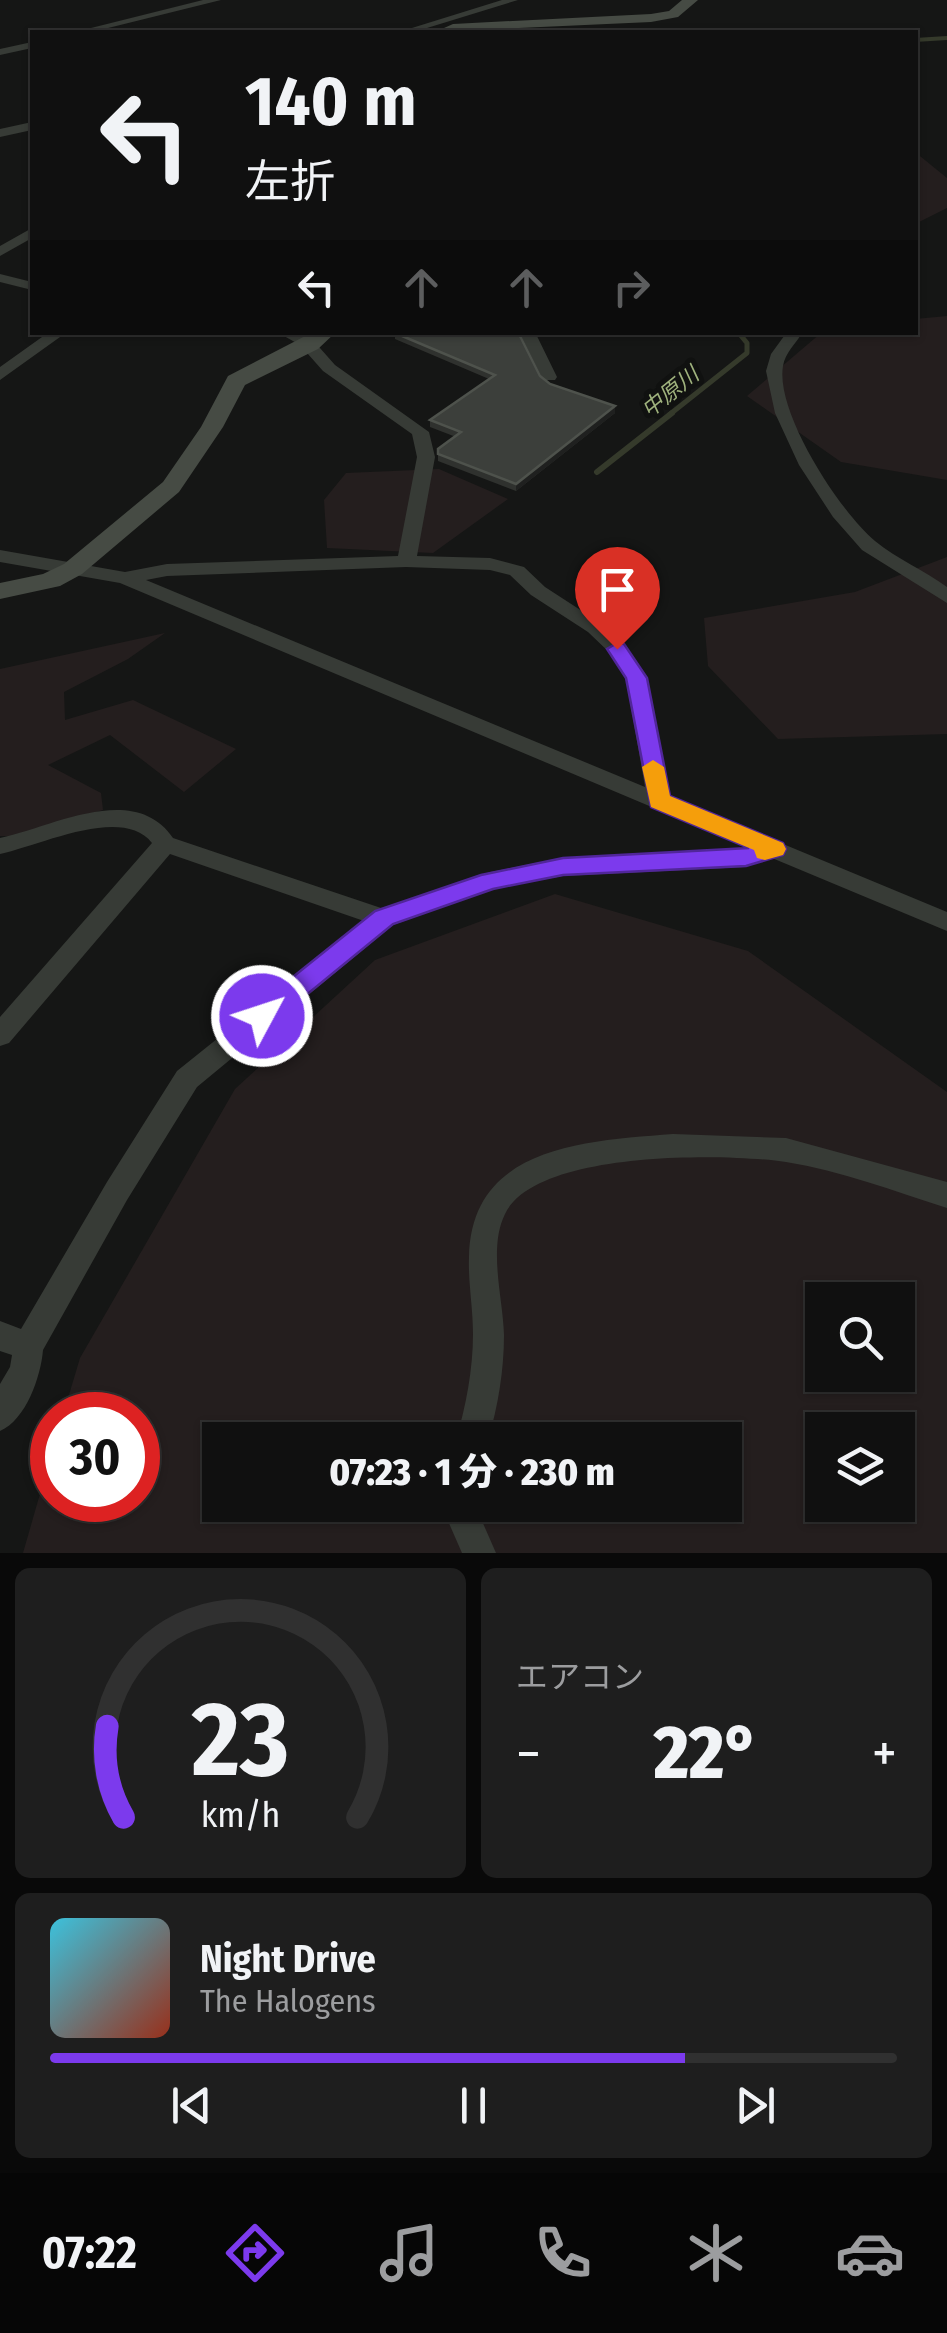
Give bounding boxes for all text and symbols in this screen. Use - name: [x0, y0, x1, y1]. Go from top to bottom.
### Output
- text: 140 m: [245, 60, 417, 144]
- icon: left: [80, 70, 210, 200]
- text: 左折: [245, 155, 335, 209]
- icon: left: [289, 260, 344, 315]
- icon: ahead: [394, 260, 449, 315]
- icon: ahead: [499, 260, 554, 315]
- icon: right: [604, 260, 659, 315]
- water label: 中原川: [636, 359, 706, 423]
- pin: [575, 547, 660, 650]
- icon: arrive: [590, 562, 645, 617]
- position arrow: [210, 964, 314, 1068]
- map controls: [805, 1282, 915, 1522]
- button: search: [805, 1282, 915, 1392]
- speed limit sign: 30: [30, 1392, 160, 1522]
- button: layers: [805, 1412, 915, 1522]
- text: 07:23 · 1 分 · 230 m: [329, 1449, 615, 1495]
- text: エアコン: [516, 1658, 644, 1696]
- text: 23: [191, 1678, 289, 1803]
- text: 22°: [654, 1708, 759, 1798]
- text: −: [516, 1721, 541, 1787]
- text: +: [872, 1721, 897, 1787]
- text: km/h: [201, 1794, 280, 1836]
- text: Night Drive: [200, 1936, 376, 1982]
- text: The Halogens: [200, 1982, 376, 2020]
- icon: previous: [164, 2078, 219, 2133]
- icon: pause: [446, 2078, 501, 2133]
- icon: next: [728, 2078, 783, 2133]
- icon: directions: [220, 2218, 290, 2288]
- icon: music: [374, 2218, 444, 2288]
- icon: phone: [528, 2218, 598, 2288]
- icon: climate: [681, 2218, 751, 2288]
- icon: car: [835, 2218, 905, 2288]
- text: 07:22: [42, 2226, 137, 2280]

